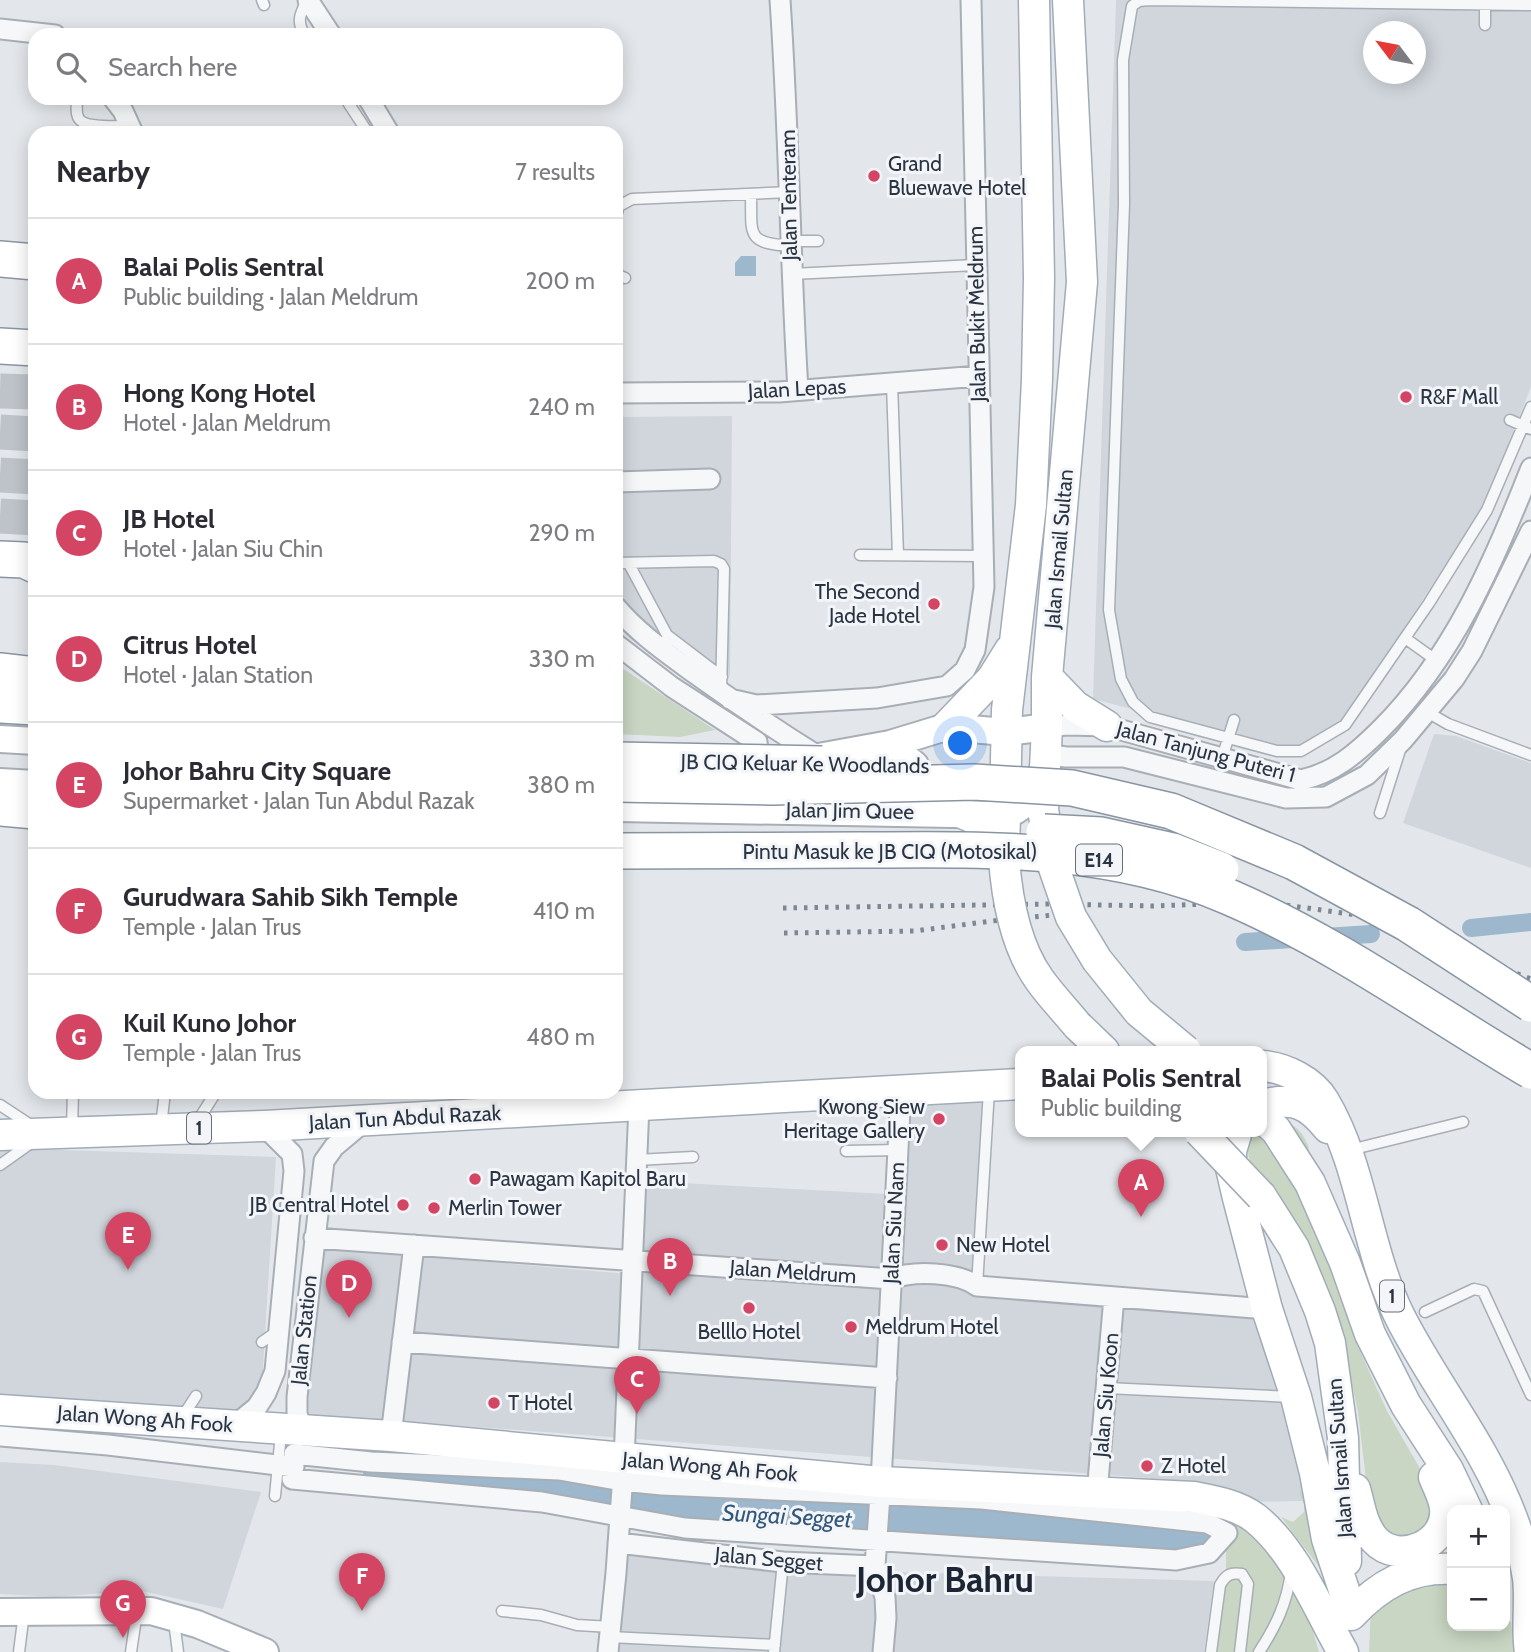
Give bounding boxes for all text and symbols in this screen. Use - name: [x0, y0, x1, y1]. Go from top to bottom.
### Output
- north arrow: [1363, 21, 1426, 84]
- search box: [28, 28, 623, 105]
- icon: search: [52, 48, 90, 86]
- text: Search here: [108, 51, 237, 83]
- street label: Jalan Tenteram: [775, 129, 802, 262]
- place label: Grand Bluewave Hotel: [888, 151, 1026, 200]
- text: Nearby: [56, 153, 150, 190]
- text: 7 results: [515, 158, 595, 186]
- marker: Grand Bluewave Hotel: [866, 168, 882, 184]
- street label: Jalan Bukit Meldrum: [962, 226, 991, 403]
- text: Balai Polis Sentral: [123, 251, 324, 283]
- text: A: [72, 267, 86, 295]
- text: 200 m: [525, 267, 595, 295]
- text: Public building · Jalan Meldrum: [123, 283, 418, 311]
- street label: Jalan Lepas: [746, 373, 847, 404]
- text: Hong Kong Hotel: [123, 377, 316, 409]
- place label: R&F Mall: [1420, 384, 1498, 409]
- marker: R&F Mall: [1398, 389, 1414, 405]
- text: B: [72, 393, 86, 421]
- text: 240 m: [528, 393, 595, 421]
- text: Hotel · Jalan Meldrum: [123, 409, 331, 437]
- street label: Jalan Ismail Sultan: [1039, 468, 1078, 631]
- text: JB Hotel: [123, 503, 215, 535]
- text: C: [72, 519, 86, 547]
- text: 290 m: [528, 519, 595, 547]
- text: Hotel · Jalan Siu Chin: [123, 535, 323, 563]
- place label: The Second Jade Hotel: [815, 579, 920, 628]
- marker: The Second Jade Hotel: [926, 596, 942, 612]
- text: Citrus Hotel: [123, 629, 257, 661]
- text: D: [71, 645, 87, 673]
- text: 330 m: [529, 645, 595, 673]
- text: Hotel · Jalan Station: [123, 661, 313, 689]
- street label: Jalan Tanjung Puteri 1: [1113, 715, 1298, 788]
- your location: [943, 726, 977, 760]
- street label: JB CIQ Keluar Ke Woodlands: [679, 749, 930, 778]
- text: Johor Bahru City Square: [123, 755, 391, 787]
- text: E: [72, 771, 86, 799]
- text: 380 m: [527, 771, 595, 799]
- text: Supermarket · Jalan Tun Abdul Razak: [123, 787, 475, 815]
- street label: Jalan Jim Quee: [785, 797, 914, 824]
- street label: Pintu Masuk ke JB CIQ (Motosikal): [743, 839, 1037, 864]
- road number: E14: [1076, 845, 1122, 876]
- text: Gurudwara Sahib Sikh Temple: [123, 881, 458, 913]
- text: F: [73, 897, 85, 925]
- text: 410 m: [533, 897, 595, 925]
- text: Temple · Jalan Trus: [123, 913, 301, 941]
- text: Kuil Kuno Johor: [123, 1007, 296, 1039]
- text: G: [71, 1023, 87, 1051]
- text: 480 m: [526, 1023, 595, 1051]
- text: Temple · Jalan Trus: [123, 1039, 301, 1067]
- popup: [1015, 1046, 1267, 1137]
- text: Balai Polis Sentral: [1041, 1062, 1241, 1094]
- place label: Kwong Siew Heritage Gallery: [784, 1094, 925, 1143]
- text: Public building: [1041, 1094, 1181, 1122]
- street label: Jalan Tun Abdul Razak: [307, 1100, 502, 1135]
- marker: Kwong Siew Heritage Gallery: [931, 1111, 947, 1127]
- road number: 1: [187, 1112, 211, 1144]
- pin: A: [1118, 1159, 1164, 1217]
- street label: Jalan Siu Nam: [878, 1161, 909, 1286]
- place label: Pawagam Kapitol Baru: [489, 1166, 686, 1191]
- marker: Pawagam Kapitol Baru: [467, 1171, 483, 1187]
- place label: JB Central Hotel: [248, 1192, 389, 1217]
- place label: Merlin Tower: [448, 1195, 562, 1220]
- marker: JB Central Hotel: [395, 1197, 411, 1213]
- marker: Merlin Tower: [426, 1200, 442, 1216]
- pin: E: [105, 1212, 151, 1270]
- place label: New Hotel: [956, 1232, 1050, 1257]
- marker: New Hotel: [934, 1237, 950, 1253]
- pin: B: [647, 1238, 693, 1296]
- street label: Jalan Meldrum: [728, 1255, 857, 1288]
- pin: D: [326, 1260, 372, 1318]
- street label: Jalan Station: [285, 1274, 322, 1387]
- road number: 1: [1380, 1280, 1404, 1312]
- marker: Belllo Hotel: [741, 1300, 757, 1316]
- place label: Meldrum Hotel: [865, 1314, 999, 1339]
- place label: Belllo Hotel: [698, 1319, 801, 1344]
- marker: Meldrum Hotel: [843, 1319, 859, 1335]
- street label: Jalan Siu Koon: [1088, 1332, 1123, 1459]
- pin: C: [614, 1356, 660, 1414]
- street label: Jalan Ismail Sultan: [1321, 1377, 1358, 1540]
- place label: T Hotel: [508, 1390, 573, 1415]
- marker: T Hotel: [486, 1395, 502, 1411]
- street label: Jalan Wong Ah Fook: [55, 1400, 234, 1437]
- street label: Jalan Wong Ah Fook: [620, 1446, 799, 1487]
- place label: Z Hotel: [1161, 1453, 1226, 1478]
- marker: Z Hotel: [1139, 1458, 1155, 1474]
- water label: Sungai Segget: [722, 1499, 853, 1533]
- map controls: [1447, 1505, 1510, 1631]
- button: +: [1447, 1505, 1510, 1568]
- street label: Jalan Segget: [713, 1541, 824, 1576]
- pin: F: [339, 1553, 385, 1611]
- district label: Johor Bahru: [855, 1558, 1034, 1601]
- button: −: [1447, 1568, 1510, 1631]
- pin: G: [100, 1580, 146, 1638]

